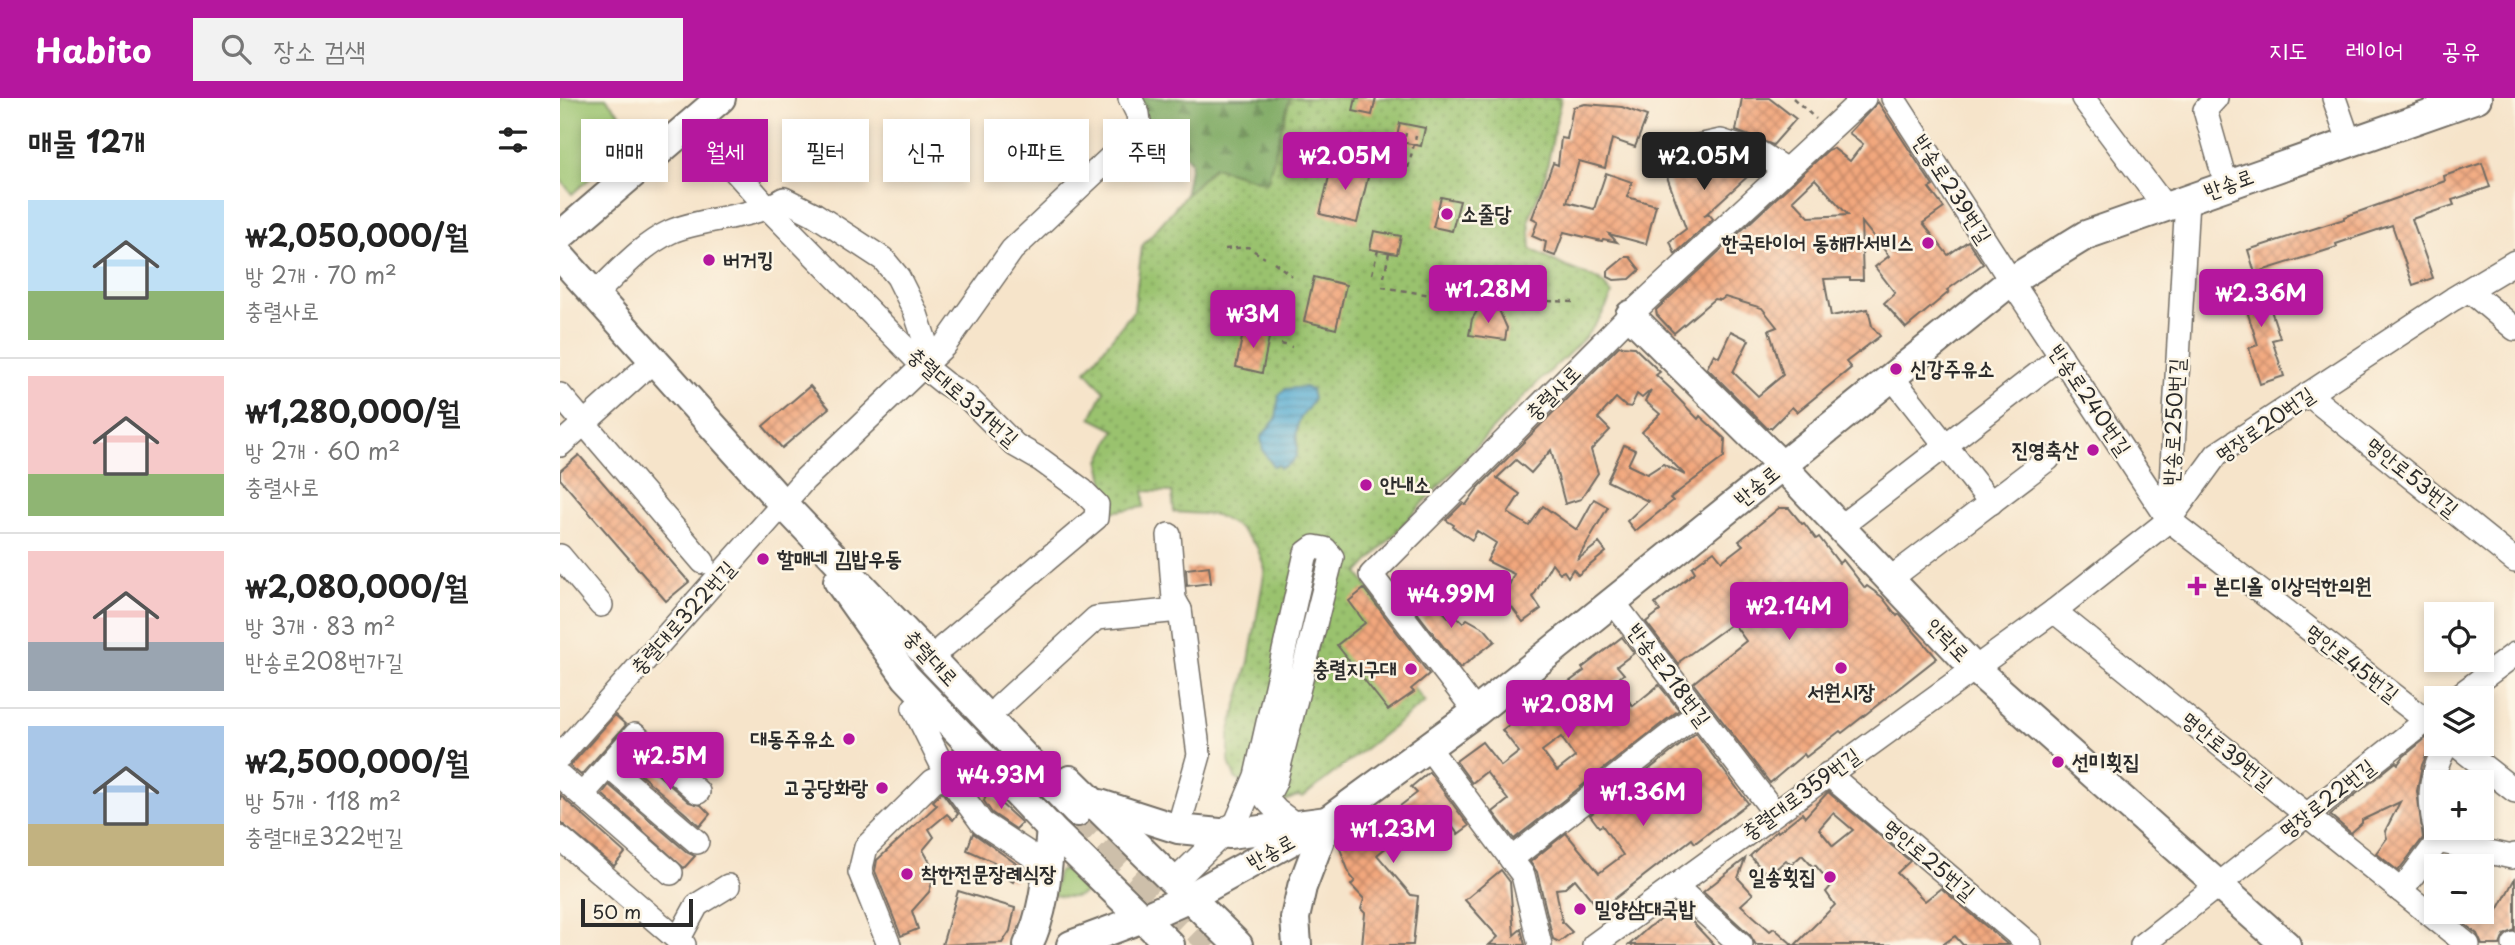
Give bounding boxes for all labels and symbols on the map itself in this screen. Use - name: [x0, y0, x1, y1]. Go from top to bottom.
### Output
- street label: 반송로239번길: [1906, 127, 2001, 249]
- pin: ₩2.05M: [1288, 132, 1402, 192]
- pin: ₩2.05M: [1647, 132, 1761, 192]
- street label: 반송로: [2199, 158, 2258, 206]
- place label: 소줄당: [1461, 196, 1512, 228]
- marker: 소줄당: [1439, 206, 1455, 222]
- place label: 한국타이어 동해카서비스: [1720, 225, 1914, 257]
- marker: 한국타이어 동해카서비스: [1920, 235, 1936, 251]
- place label: 버거킹: [723, 242, 774, 274]
- marker: 버거킹: [701, 252, 717, 268]
- pin: ₩1.28M: [1431, 266, 1545, 325]
- pin: ₩2.36M: [2204, 270, 2318, 329]
- pin: ₩3M: [1219, 290, 1287, 350]
- street label: 반송로240번길: [2043, 337, 2141, 461]
- street label: 충렬대로331번길: [902, 338, 1027, 453]
- place label: 신강주유소: [1910, 351, 1995, 383]
- street label: 충렬사로: [1516, 356, 1587, 427]
- street label: 반송로250번길: [2153, 357, 2191, 486]
- marker: 신강주유소: [1888, 361, 1904, 377]
- street label: 명장로20번길: [2208, 377, 2320, 469]
- street label: 명안로53번길: [2360, 428, 2467, 523]
- place label: 진영축산: [2011, 432, 2079, 464]
- marker: 진영축산: [2085, 442, 2101, 458]
- street label: 반송로: [1726, 456, 1786, 513]
- place label: 안내소: [1380, 467, 1431, 499]
- marker: 안내소: [1358, 477, 1374, 493]
- place label: 할매네 김밥우동: [776, 541, 902, 573]
- marker: 할매네 김밥우동: [755, 551, 771, 567]
- street label: 충렬대로322번길: [621, 552, 742, 681]
- place label: 본디올 이상덕한의원: [2213, 568, 2372, 600]
- pin: ₩4.99M: [1394, 570, 1508, 630]
- marker: 본디올 이상덕한의원: [2187, 576, 2207, 596]
- pin: ₩2.14M: [1732, 582, 1846, 642]
- street label: 안락로: [1920, 609, 1979, 668]
- street label: 반송로218번길: [1621, 615, 1720, 732]
- street label: 명안로45번길: [2300, 615, 2407, 708]
- street label: 충렬대로: [898, 621, 967, 692]
- place label: 충렬지구대: [1313, 651, 1397, 683]
- marker: 서원시장: [1833, 660, 1849, 676]
- marker: 충렬지구대: [1403, 661, 1419, 677]
- place label: 서원시장: [1807, 674, 1875, 706]
- pin: ₩2.08M: [1511, 680, 1625, 740]
- street label: 명안로39번길: [2175, 702, 2281, 797]
- place label: 대동주유소: [751, 721, 835, 753]
- marker: 대동주유소: [841, 731, 857, 747]
- pin: ₩2.5M: [621, 732, 719, 792]
- street label: 충렬대로359번길: [1734, 738, 1866, 846]
- place label: 선미횟집: [2072, 744, 2140, 776]
- street label: 명장로22번길: [2271, 750, 2381, 845]
- pin: ₩4.93M: [944, 752, 1058, 811]
- marker: 선미횟집: [2050, 754, 2066, 770]
- pin: ₩1.36M: [1586, 768, 1700, 828]
- place label: 고궁당화랑: [784, 770, 869, 802]
- marker: 고궁당화랑: [874, 780, 890, 796]
- pin: ₩1.23M: [1336, 806, 1450, 865]
- street label: 명안로25번길: [1877, 810, 1984, 907]
- street label: 반송로: [1240, 824, 1300, 877]
- place label: 착한전문장례식장: [921, 856, 1056, 888]
- place label: 일송횟집: [1748, 859, 1816, 891]
- marker: 착한전문장례식장: [899, 866, 915, 882]
- marker: 일송횟집: [1822, 869, 1838, 885]
- place label: 밀양삼대국밥: [1594, 891, 1696, 923]
- scale bar: [581, 896, 693, 928]
- marker: 밀양삼대국밥: [1572, 901, 1588, 917]

